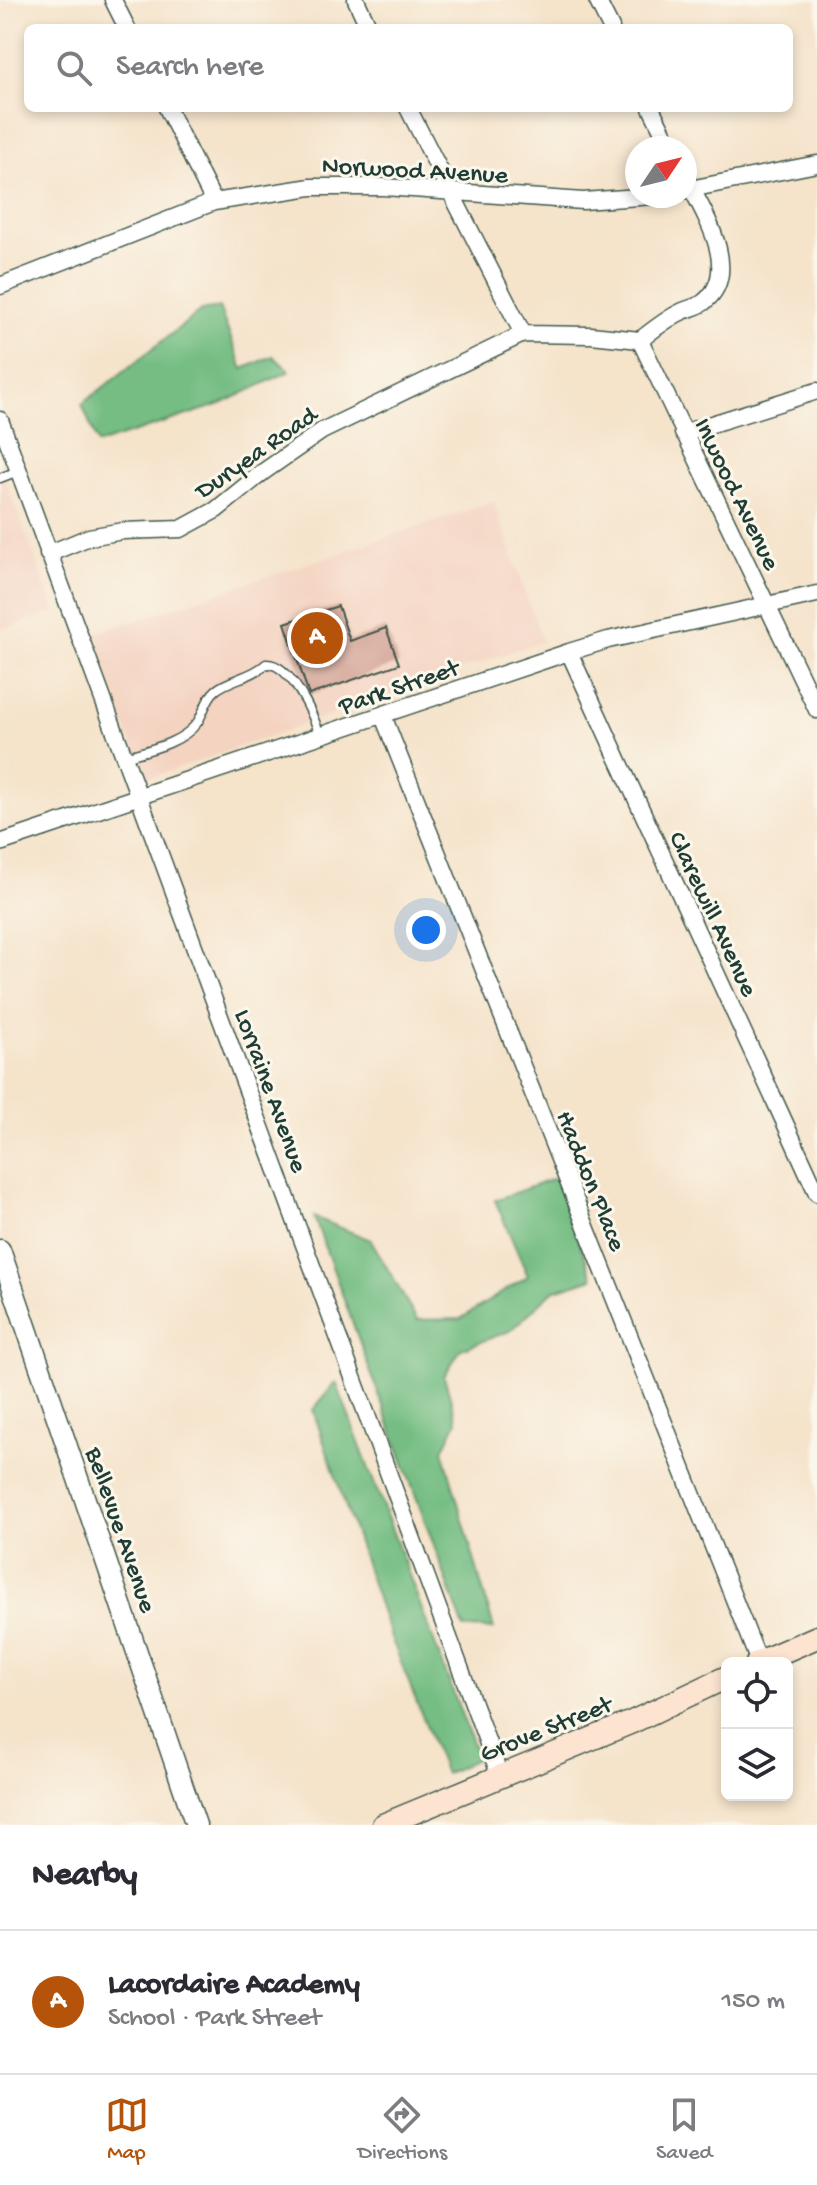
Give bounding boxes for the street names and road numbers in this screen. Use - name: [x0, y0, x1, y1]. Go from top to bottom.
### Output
- street label: Norwood Avenue: [321, 152, 509, 193]
- street label: Duryea Road: [189, 400, 326, 509]
- street label: Inwood Avenue: [685, 414, 785, 577]
- street label: Park Street: [334, 653, 466, 725]
- street label: Clarewill Avenue: [659, 827, 763, 1003]
- street label: Lorraine Avenue: [225, 1006, 313, 1178]
- street label: Haddon Place: [547, 1107, 631, 1257]
- street label: Bellevue Avenue: [76, 1443, 162, 1618]
- street label: Grove Street: [476, 1690, 619, 1772]

